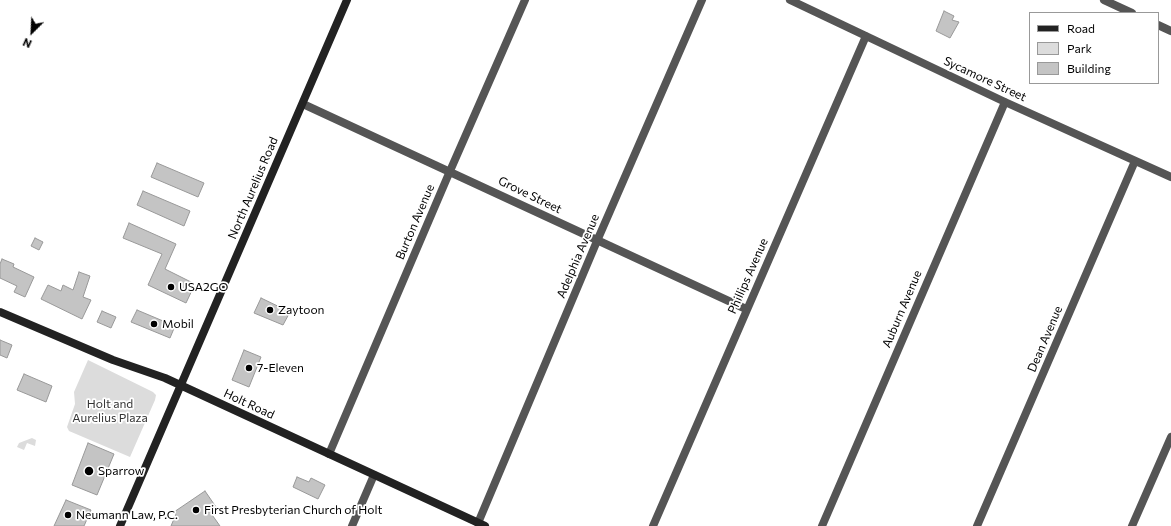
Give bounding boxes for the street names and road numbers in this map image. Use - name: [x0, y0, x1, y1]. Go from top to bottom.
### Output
- street label: Sycamore Street: [941, 54, 1029, 104]
- street label: North Aurelius Road: [225, 135, 281, 241]
- street label: Grove Street: [496, 173, 564, 217]
- street label: Burton Avenue: [393, 182, 437, 262]
- street label: Adelphia Avenue: [554, 212, 602, 300]
- street label: Phillips Avenue: [725, 236, 771, 316]
- street label: Auburn Avenue: [879, 268, 925, 350]
- street label: Dean Avenue: [1025, 304, 1065, 374]
- street label: Holt Road: [221, 386, 277, 422]

